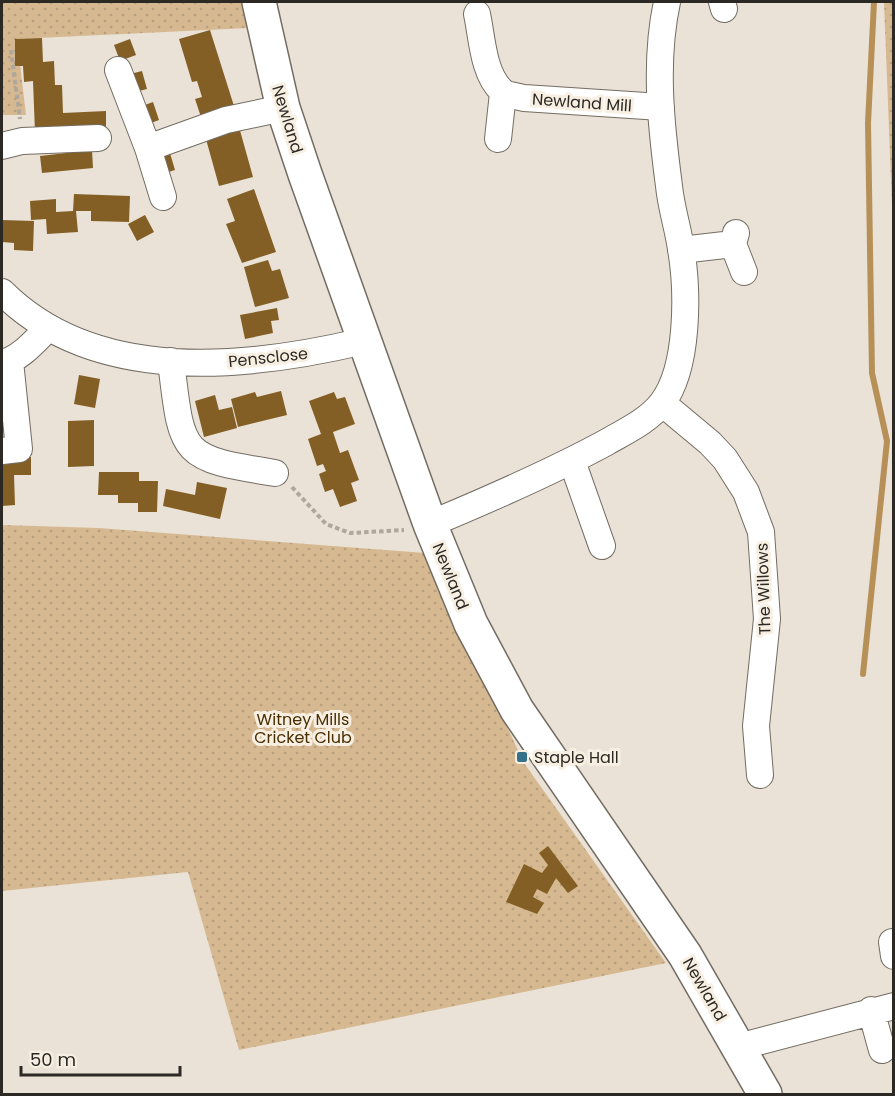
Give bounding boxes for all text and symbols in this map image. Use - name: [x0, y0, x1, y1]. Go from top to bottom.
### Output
- street label: Newland: [266, 82, 309, 156]
- street label: Newland Mill: [531, 88, 633, 117]
- street label: Pensclose: [227, 342, 309, 373]
- street label: Newland: [427, 539, 474, 613]
- street label: The Willows: [750, 542, 777, 635]
- park label: Witney Mills Cricket Club: [254, 708, 352, 749]
- place label: Staple Hall: [534, 746, 619, 769]
- marker: Staple Hall: [515, 750, 529, 764]
- street label: Newland: [677, 953, 732, 1025]
- scale bar: [21, 1039, 180, 1077]
- text: 50 m: [30, 1047, 76, 1072]

